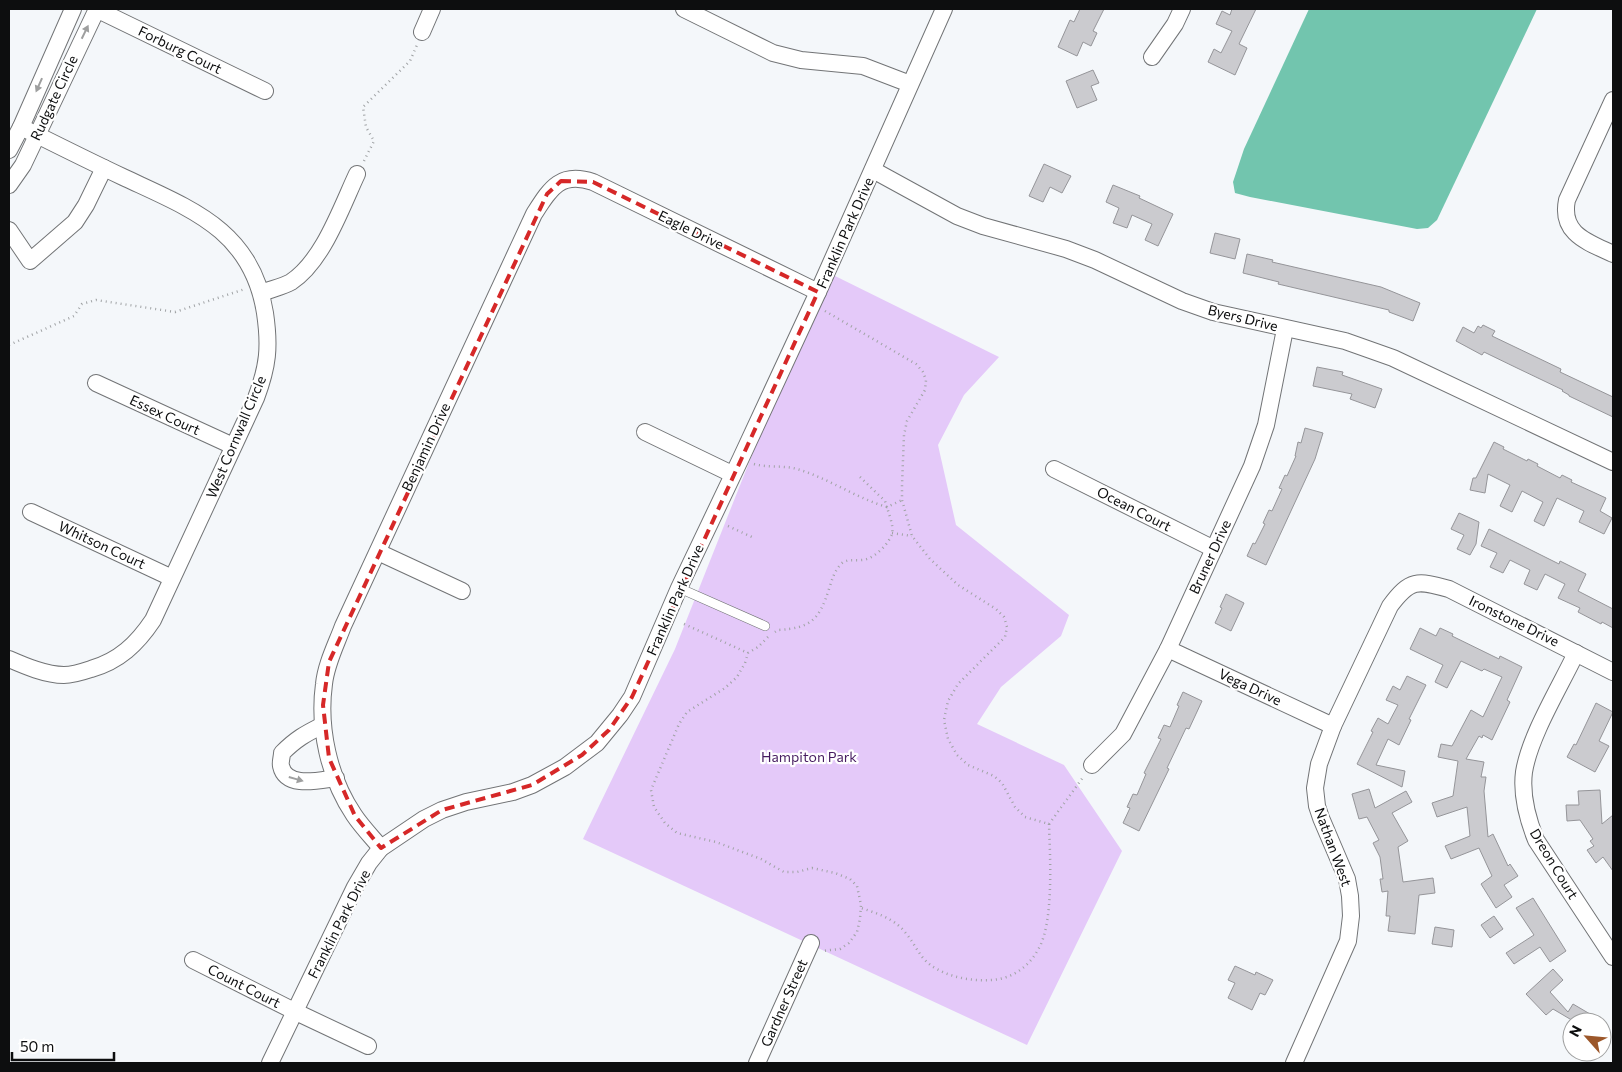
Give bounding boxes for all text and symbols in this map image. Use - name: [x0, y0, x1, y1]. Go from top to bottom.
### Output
- street label: Forburg Court: [136, 22, 225, 77]
- one-way arrow: [81, 25, 89, 39]
- street label: Rudgate Circle: [26, 52, 81, 143]
- one-way arrow: [35, 78, 43, 92]
- street label: Franklin Park Drive: [812, 175, 877, 291]
- street label: Eagle Drive: [656, 206, 727, 253]
- street label: Byers Drive: [1206, 301, 1280, 334]
- street label: West Cornwall Circle: [202, 373, 269, 501]
- street label: Essex Court: [127, 391, 203, 438]
- street label: Benjamin Drive: [398, 400, 453, 494]
- street label: Ocean Court: [1094, 483, 1174, 535]
- street label: Whitson Court: [56, 517, 149, 572]
- street label: Bruner Drive: [1185, 517, 1234, 597]
- street label: Franklin Park Drive: [642, 542, 707, 658]
- street label: Ironstone Drive: [1466, 591, 1562, 650]
- street label: Vega Drive: [1216, 665, 1284, 708]
- park label: Hampiton Park: [761, 748, 857, 765]
- one-way arrow: [288, 775, 303, 783]
- street label: Nathan West: [1311, 805, 1356, 889]
- street label: Dreon Court: [1527, 825, 1582, 902]
- street label: Franklin Park Drive: [304, 867, 373, 981]
- street label: Gardner Street: [757, 956, 811, 1049]
- street label: Count Court: [205, 960, 284, 1011]
- north arrow: [1562, 1012, 1612, 1062]
- text: N: [1565, 1022, 1585, 1039]
- scale bar: [12, 1030, 115, 1062]
- text: 50 m: [20, 1037, 54, 1055]

